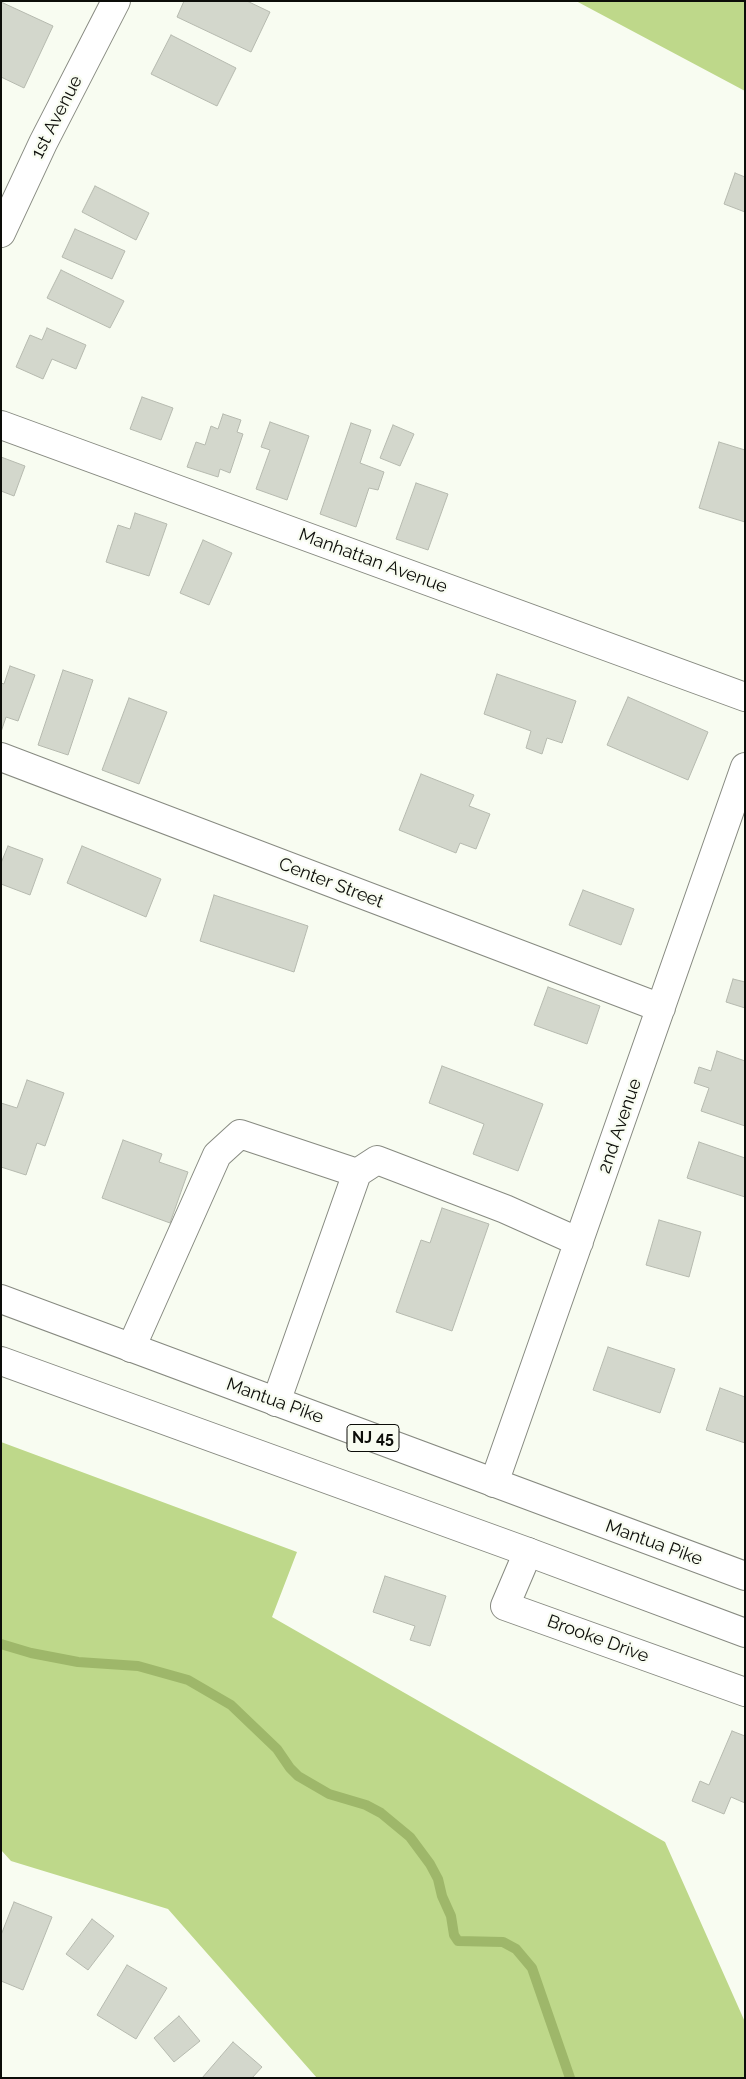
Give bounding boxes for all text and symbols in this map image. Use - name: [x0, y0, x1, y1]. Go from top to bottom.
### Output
- street label: 1st Avenue: [27, 72, 87, 162]
- street label: Manhattan Avenue: [296, 524, 450, 598]
- street label: Center Street: [276, 853, 386, 913]
- street label: 2nd Avenue: [594, 1076, 646, 1176]
- street label: Mantua Pike: [223, 1373, 327, 1429]
- road number: NJ 45: [347, 1425, 399, 1452]
- street label: Mantua Pike: [602, 1515, 706, 1571]
- street label: Brooke Drive: [544, 1611, 652, 1667]

